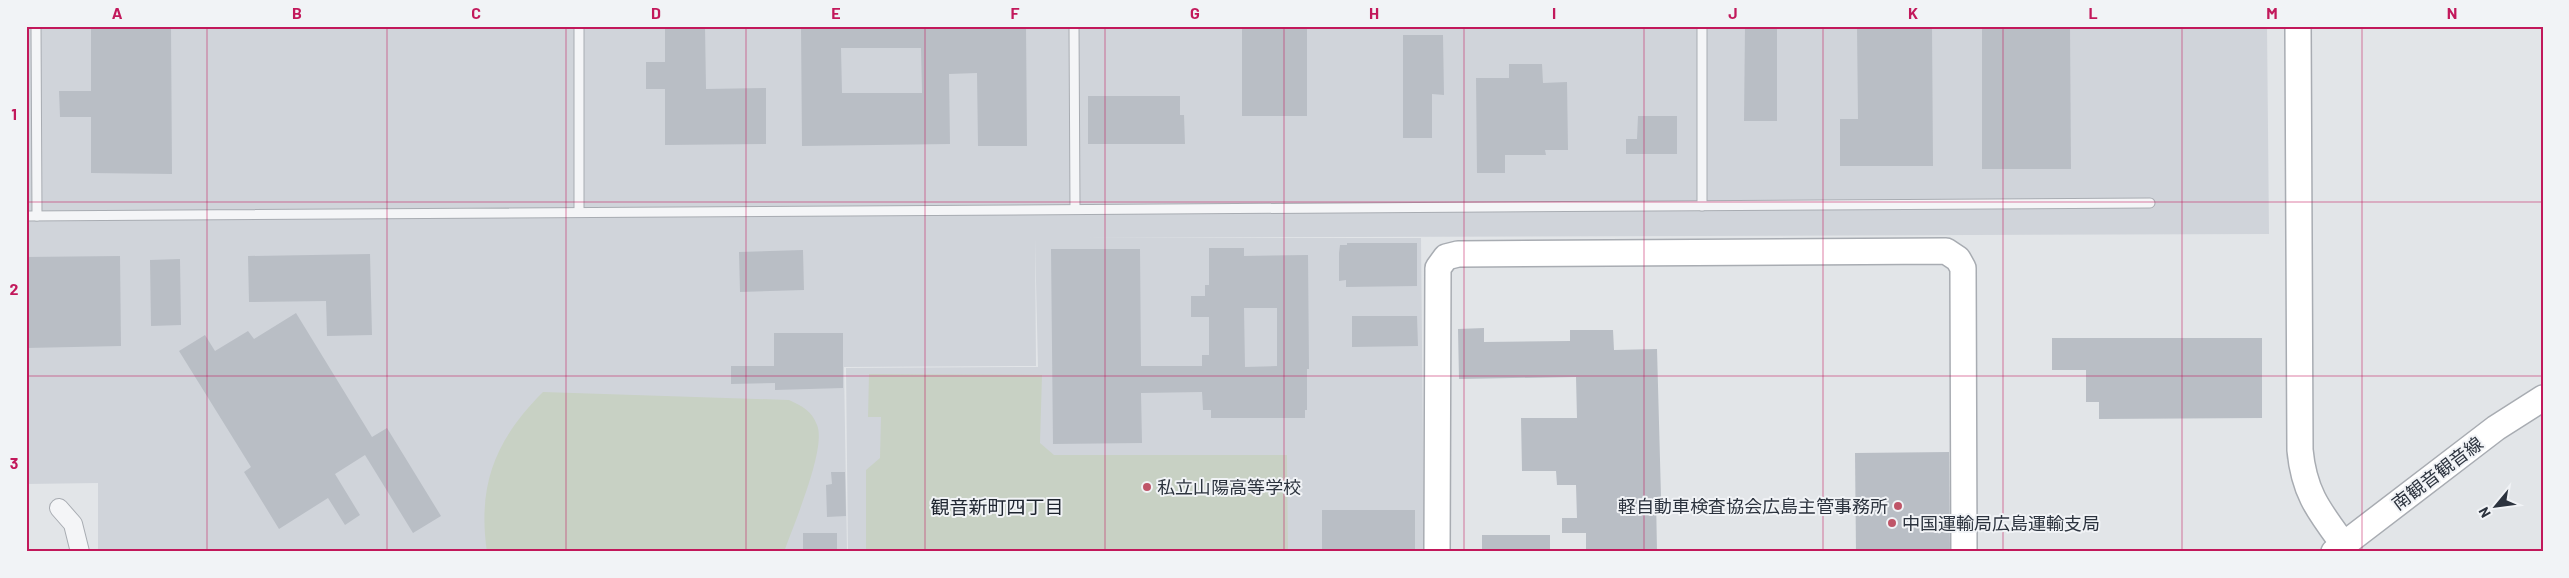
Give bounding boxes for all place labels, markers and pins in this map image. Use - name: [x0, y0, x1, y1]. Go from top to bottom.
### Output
- place label: 私立山陽高等学校: [1157, 476, 1301, 498]
- marker: 私立山陽高等学校: [1141, 481, 1153, 493]
- place label: 軽自動車検査協会広島主管事務所: [1618, 495, 1888, 517]
- marker: 軽自動車検査協会広島主管事務所: [1892, 500, 1904, 512]
- place label: 中国運輸局広島運輸支局: [1902, 512, 2100, 534]
- marker: 中国運輸局広島運輸支局: [1886, 517, 1898, 529]

